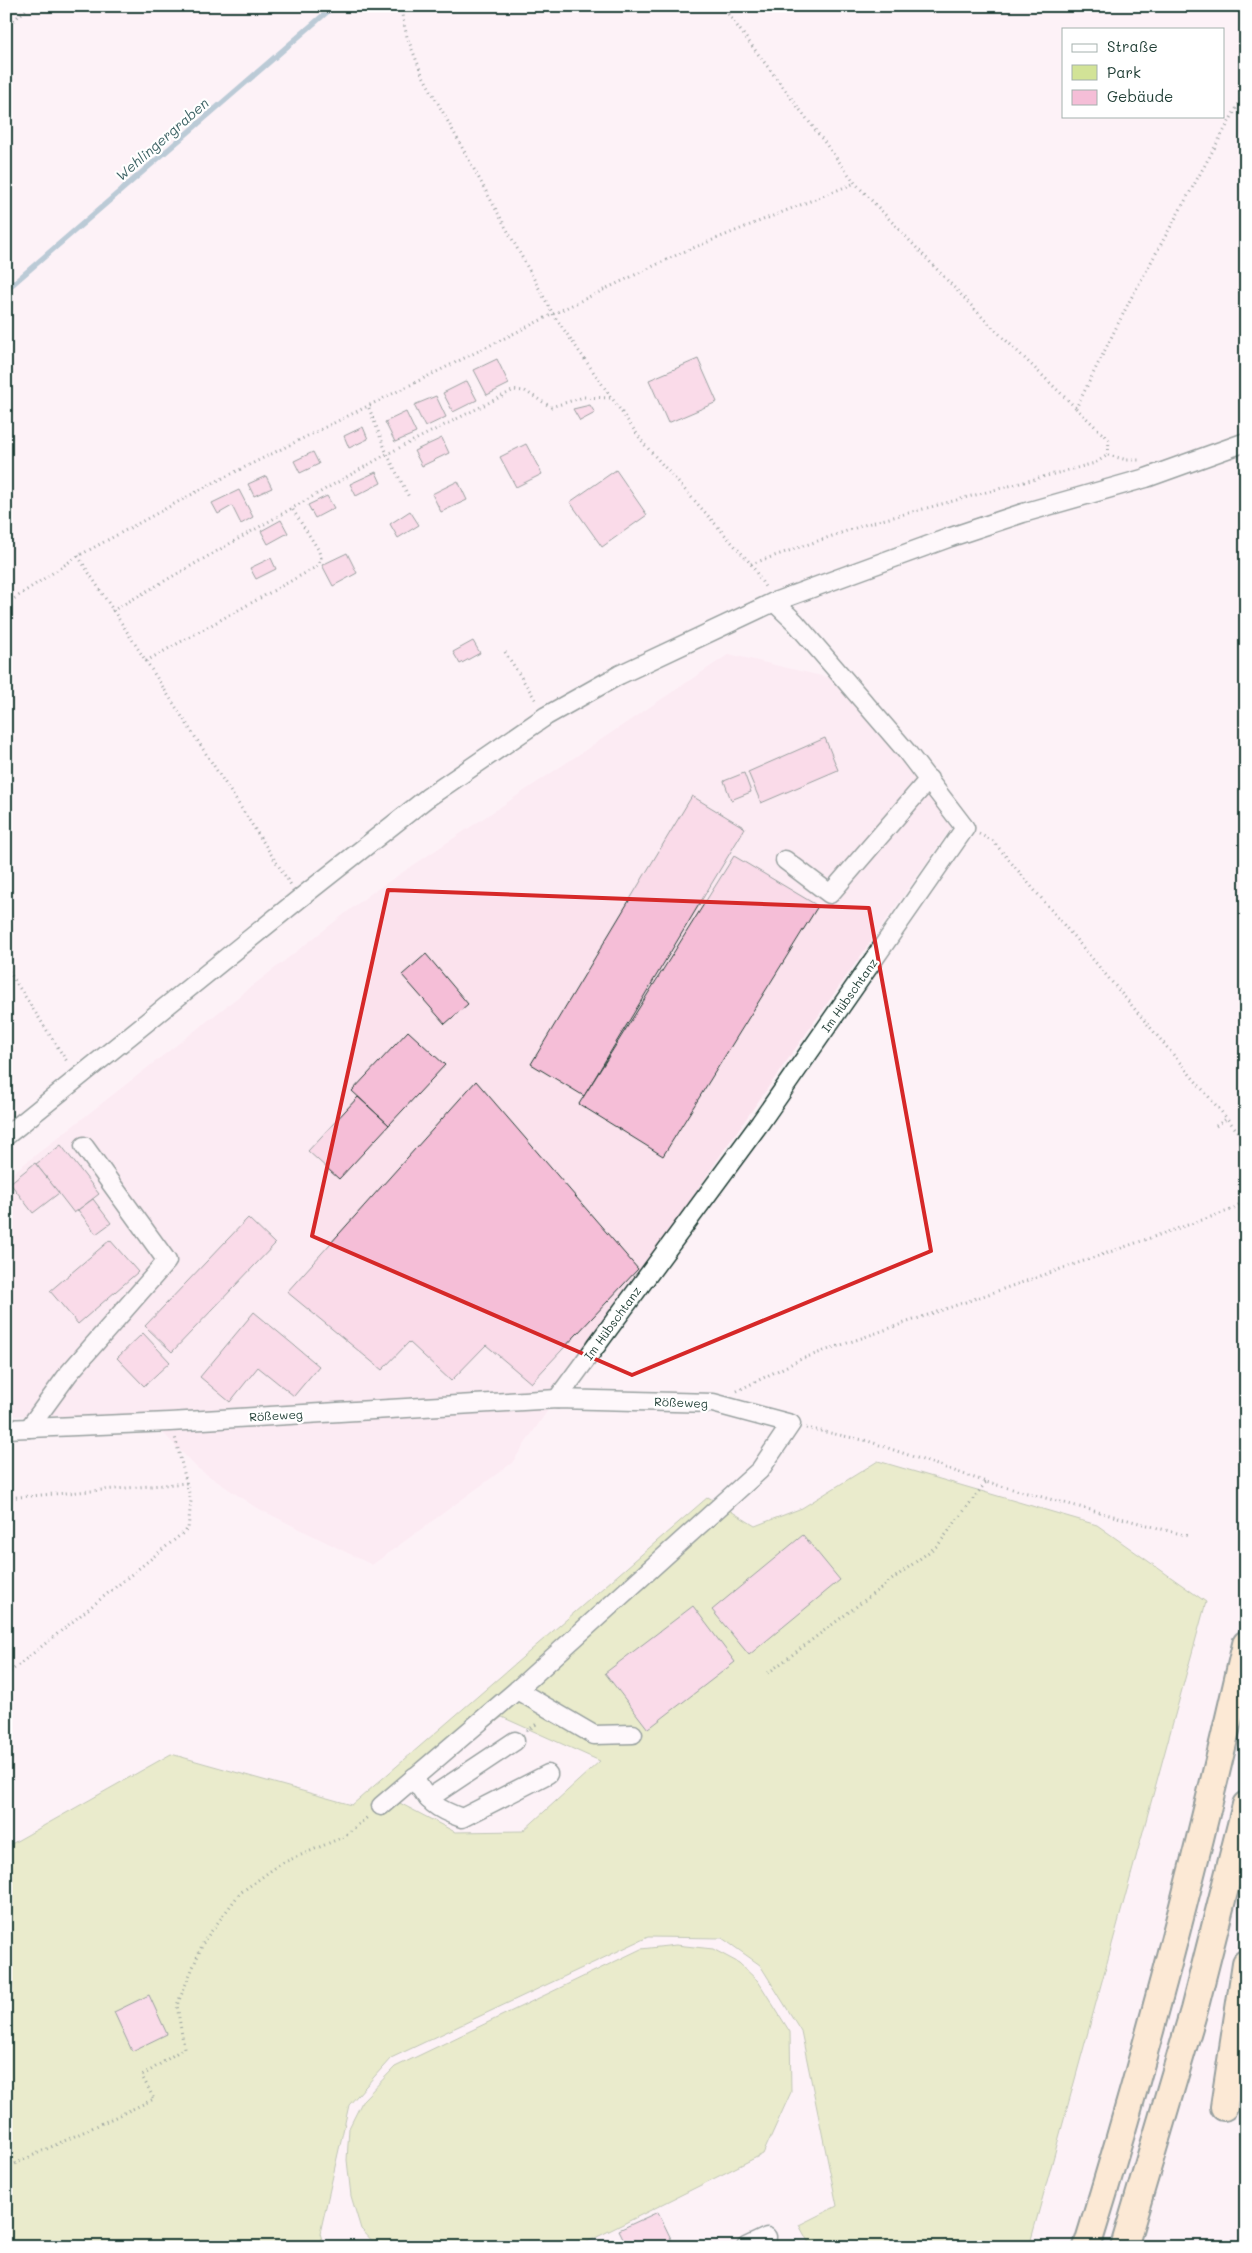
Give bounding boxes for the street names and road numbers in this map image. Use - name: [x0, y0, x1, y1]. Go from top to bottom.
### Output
- street label: Im Hübschtanz: [817, 954, 881, 1035]
- street label: Im Hübschtanz: [580, 1283, 644, 1363]
- street label: Rößeweg: [654, 1393, 708, 1411]
- street label: Rößeweg: [249, 1406, 303, 1424]

